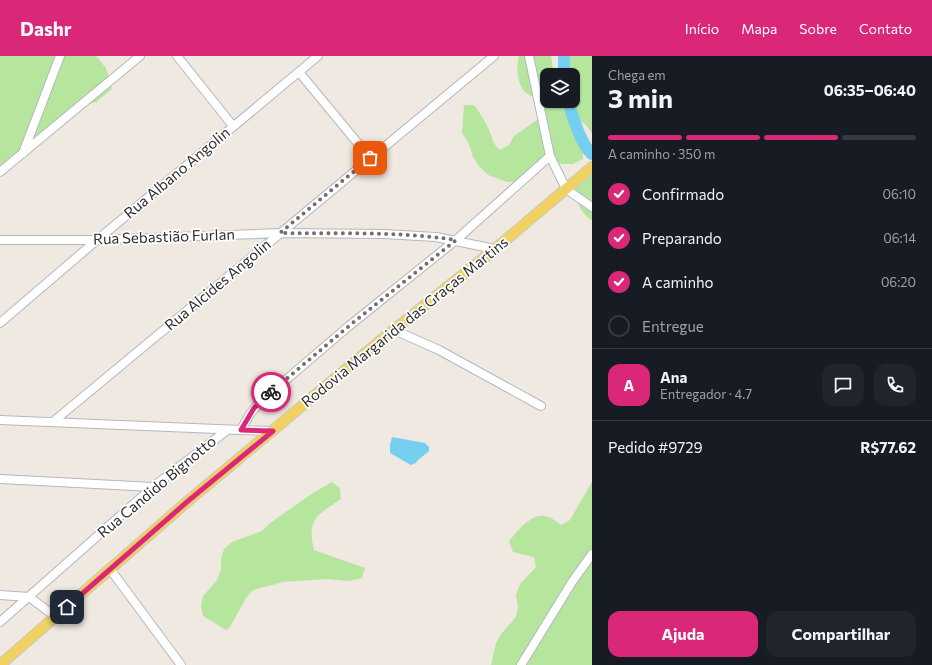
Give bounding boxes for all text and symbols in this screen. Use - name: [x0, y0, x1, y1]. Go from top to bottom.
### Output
- text: Dashr: [20, 17, 72, 40]
- text: Início: [685, 20, 719, 37]
- text: Mapa: [741, 20, 777, 37]
- text: Sobre: [799, 20, 837, 37]
- text: Contato: [859, 20, 912, 37]
- text: Chega em: [608, 67, 666, 83]
- map controls: [540, 68, 580, 108]
- button: layers: [540, 68, 580, 108]
- text: 06:35–06:40: [824, 81, 916, 99]
- text: 3 min: [608, 82, 673, 113]
- street label: Rua Albano Angolin: [120, 123, 233, 222]
- pin: [353, 141, 387, 175]
- text: A caminho · 350 m: [608, 146, 715, 162]
- icon: bag: [359, 147, 381, 169]
- icon: check: [608, 183, 630, 205]
- text: Confirmado: [642, 185, 724, 203]
- text: 06:10: [883, 186, 916, 202]
- street label: Rua Sebastião Furlan: [93, 225, 235, 247]
- icon: check: [608, 227, 630, 249]
- text: Preparando: [642, 229, 722, 247]
- text: 06:14: [883, 230, 916, 246]
- street label: Rodovia Margarida das Graças Martins: [297, 232, 511, 410]
- street label: Rua Alcides Angolin: [161, 235, 274, 334]
- icon: check: [608, 271, 630, 293]
- text: A caminho: [642, 273, 714, 291]
- text: 06:20: [881, 274, 916, 290]
- text: Entregue: [642, 317, 704, 335]
- button: chat: [822, 364, 864, 406]
- button: phone: [874, 364, 916, 406]
- text: Ana: [660, 368, 687, 386]
- courier: [251, 372, 291, 412]
- text: A: [624, 376, 634, 394]
- icon: bike: [260, 381, 282, 403]
- text: Entregador · 4.7: [660, 386, 752, 402]
- street label: Rua Candido Bignotto: [93, 431, 219, 541]
- text: Pedido #9729: [608, 438, 703, 456]
- text: R$77.62: [860, 438, 916, 456]
- pin: [50, 590, 84, 624]
- icon: home: [56, 596, 78, 618]
- button: Ajuda: [608, 611, 758, 657]
- button: Compartilhar: [766, 611, 916, 657]

